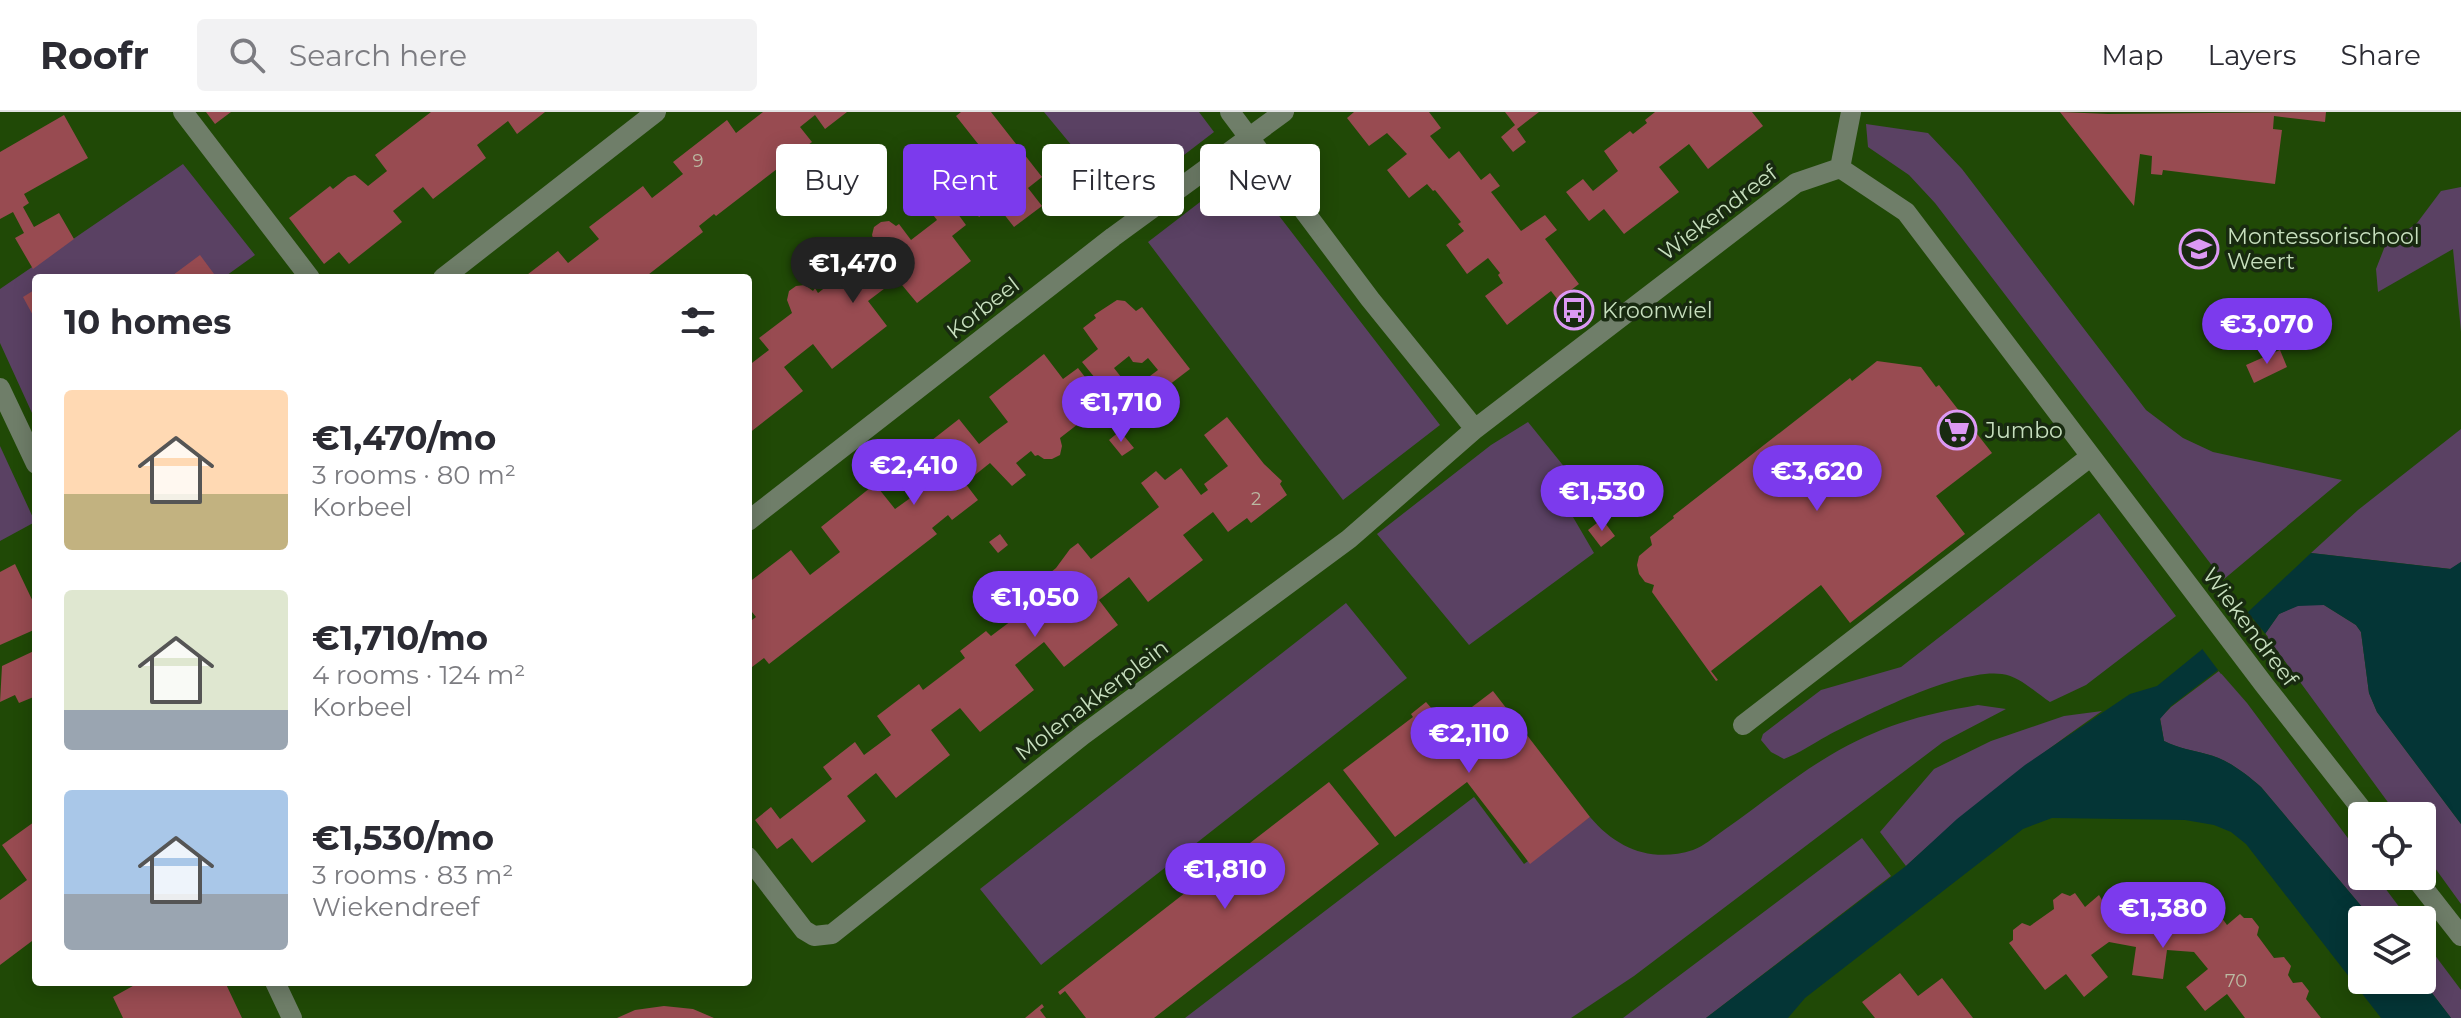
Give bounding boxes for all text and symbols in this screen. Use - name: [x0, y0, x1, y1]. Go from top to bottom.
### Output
- search box: [197, 19, 757, 91]
- text: Roofr: [40, 32, 149, 79]
- icon: search: [225, 33, 269, 77]
- text: Search here: [289, 37, 467, 74]
- text: Map: [2101, 38, 2164, 72]
- text: Layers: [2208, 38, 2297, 72]
- text: Share: [2341, 38, 2421, 72]
- chip: Buy: [776, 144, 887, 216]
- chip: Rent: [903, 144, 1026, 216]
- chip: Filters: [1042, 144, 1184, 216]
- chip: New: [1200, 144, 1320, 216]
- house number: 9: [693, 150, 704, 172]
- street label: Wiekendreef: [1653, 159, 1784, 266]
- place label: Montessorischool Weert: [2227, 223, 2420, 275]
- school or university icon: Montessorischool Weert: [2178, 228, 2220, 270]
- pin: €1,470: [788, 237, 918, 305]
- text: €1,470: [809, 247, 897, 279]
- street label: Korbeel: [941, 271, 1025, 345]
- bus stop icon: Kroonwiel: [1553, 289, 1595, 331]
- place label: Kroonwiel: [1602, 297, 1713, 324]
- pin: €3,070: [2202, 298, 2332, 366]
- icon: filters: [676, 300, 720, 344]
- text: 10 homes: [64, 301, 231, 343]
- text: €3,070: [2220, 308, 2314, 340]
- pin: €1,710: [1056, 376, 1186, 444]
- text: €1,710: [1080, 386, 1162, 418]
- supermarket icon: Jumbo: [1936, 409, 1978, 451]
- text: €1,470/mo: [312, 417, 496, 459]
- place label: Jumbo: [1984, 417, 2063, 444]
- icon: home: [128, 422, 224, 518]
- pin: €2,410: [849, 439, 979, 507]
- pin: €3,620: [1752, 445, 1882, 513]
- text: €2,410: [870, 449, 958, 481]
- text: €3,620: [1771, 455, 1863, 487]
- text: 3 rooms · 80 m²: [312, 459, 516, 491]
- pin: €1,530: [1537, 465, 1667, 533]
- text: €1,530: [1559, 475, 1645, 507]
- house number: 2: [1251, 488, 1261, 510]
- text: Korbeel: [312, 491, 412, 523]
- street label: Wiekendreef: [2197, 562, 2304, 693]
- pin: €1,050: [970, 571, 1100, 639]
- text: €1,050: [991, 581, 1079, 613]
- text: €1,710/mo: [312, 617, 488, 659]
- icon: home: [128, 622, 224, 718]
- street label: Molenakkerplein: [1010, 634, 1174, 766]
- text: 4 rooms · 124 m²: [312, 659, 525, 691]
- text: Korbeel: [312, 691, 412, 723]
- pin: €2,110: [1404, 707, 1534, 775]
- text: €2,110: [1428, 717, 1510, 749]
- map controls: [2348, 802, 2436, 994]
- button: locate: [2348, 802, 2436, 890]
- text: €1,530/mo: [312, 817, 494, 859]
- icon: home: [128, 822, 224, 918]
- pin: €1,810: [1160, 843, 1290, 911]
- text: €1,810: [1183, 853, 1267, 885]
- text: 3 rooms · 83 m²: [312, 859, 513, 891]
- pin: €1,380: [2098, 882, 2228, 950]
- text: Wiekendreef: [312, 891, 479, 923]
- text: €1,380: [2119, 892, 2207, 924]
- button: layers: [2348, 906, 2436, 994]
- house number: 70: [2225, 970, 2247, 992]

